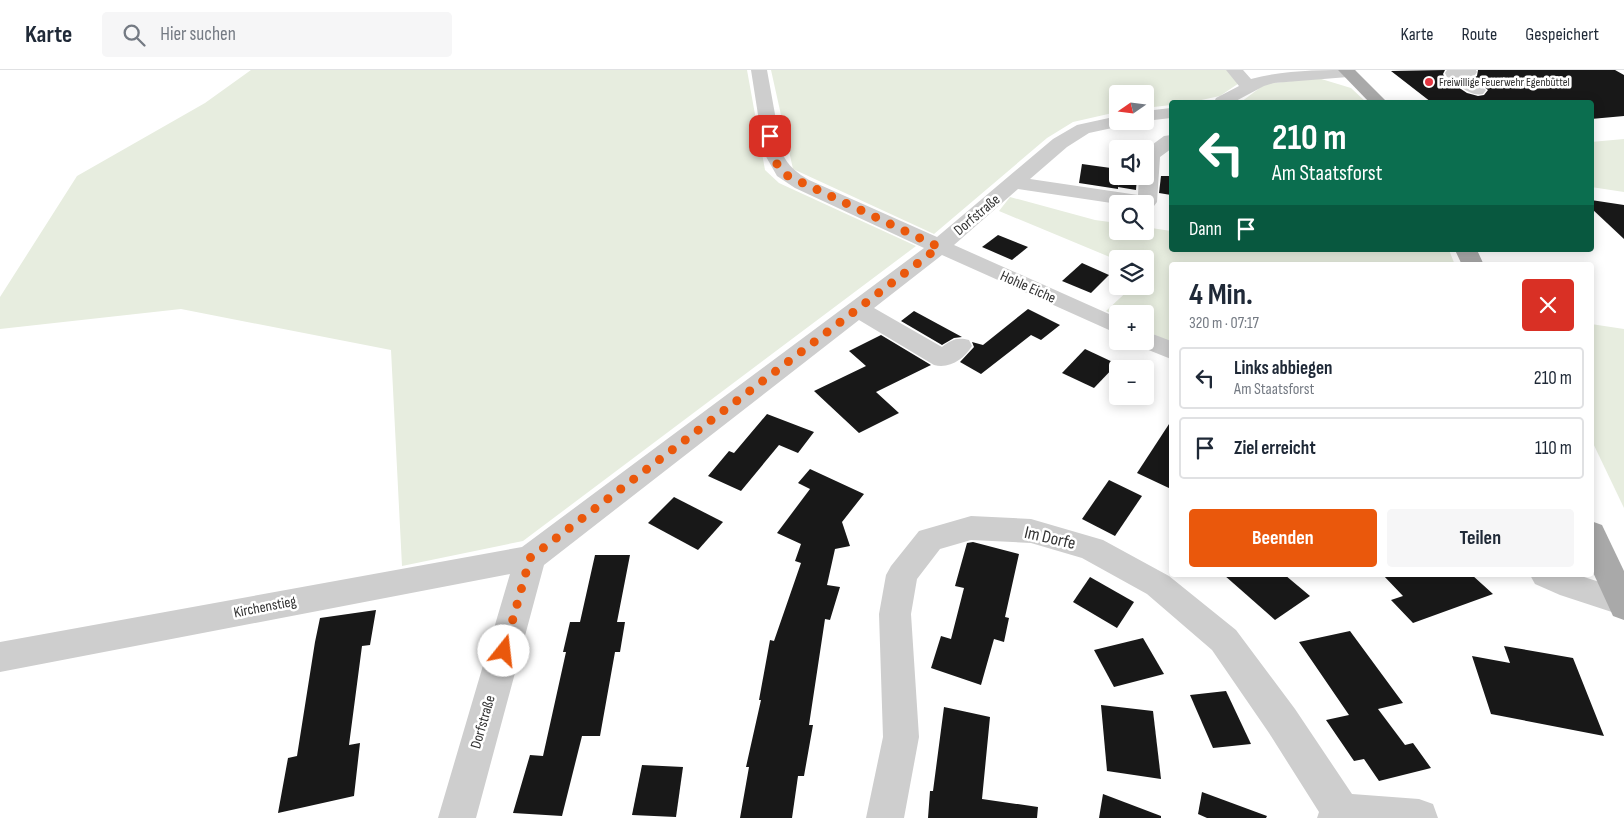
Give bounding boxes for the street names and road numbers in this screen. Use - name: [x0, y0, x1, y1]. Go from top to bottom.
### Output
- street label: Dorfstraße: [950, 190, 1004, 240]
- street label: Hohle Eiche: [997, 266, 1059, 308]
- street label: Im Dorfe: [1022, 522, 1078, 554]
- street label: Kirchenstieg: [232, 592, 298, 622]
- street label: Dorfstraße: [466, 693, 500, 751]

